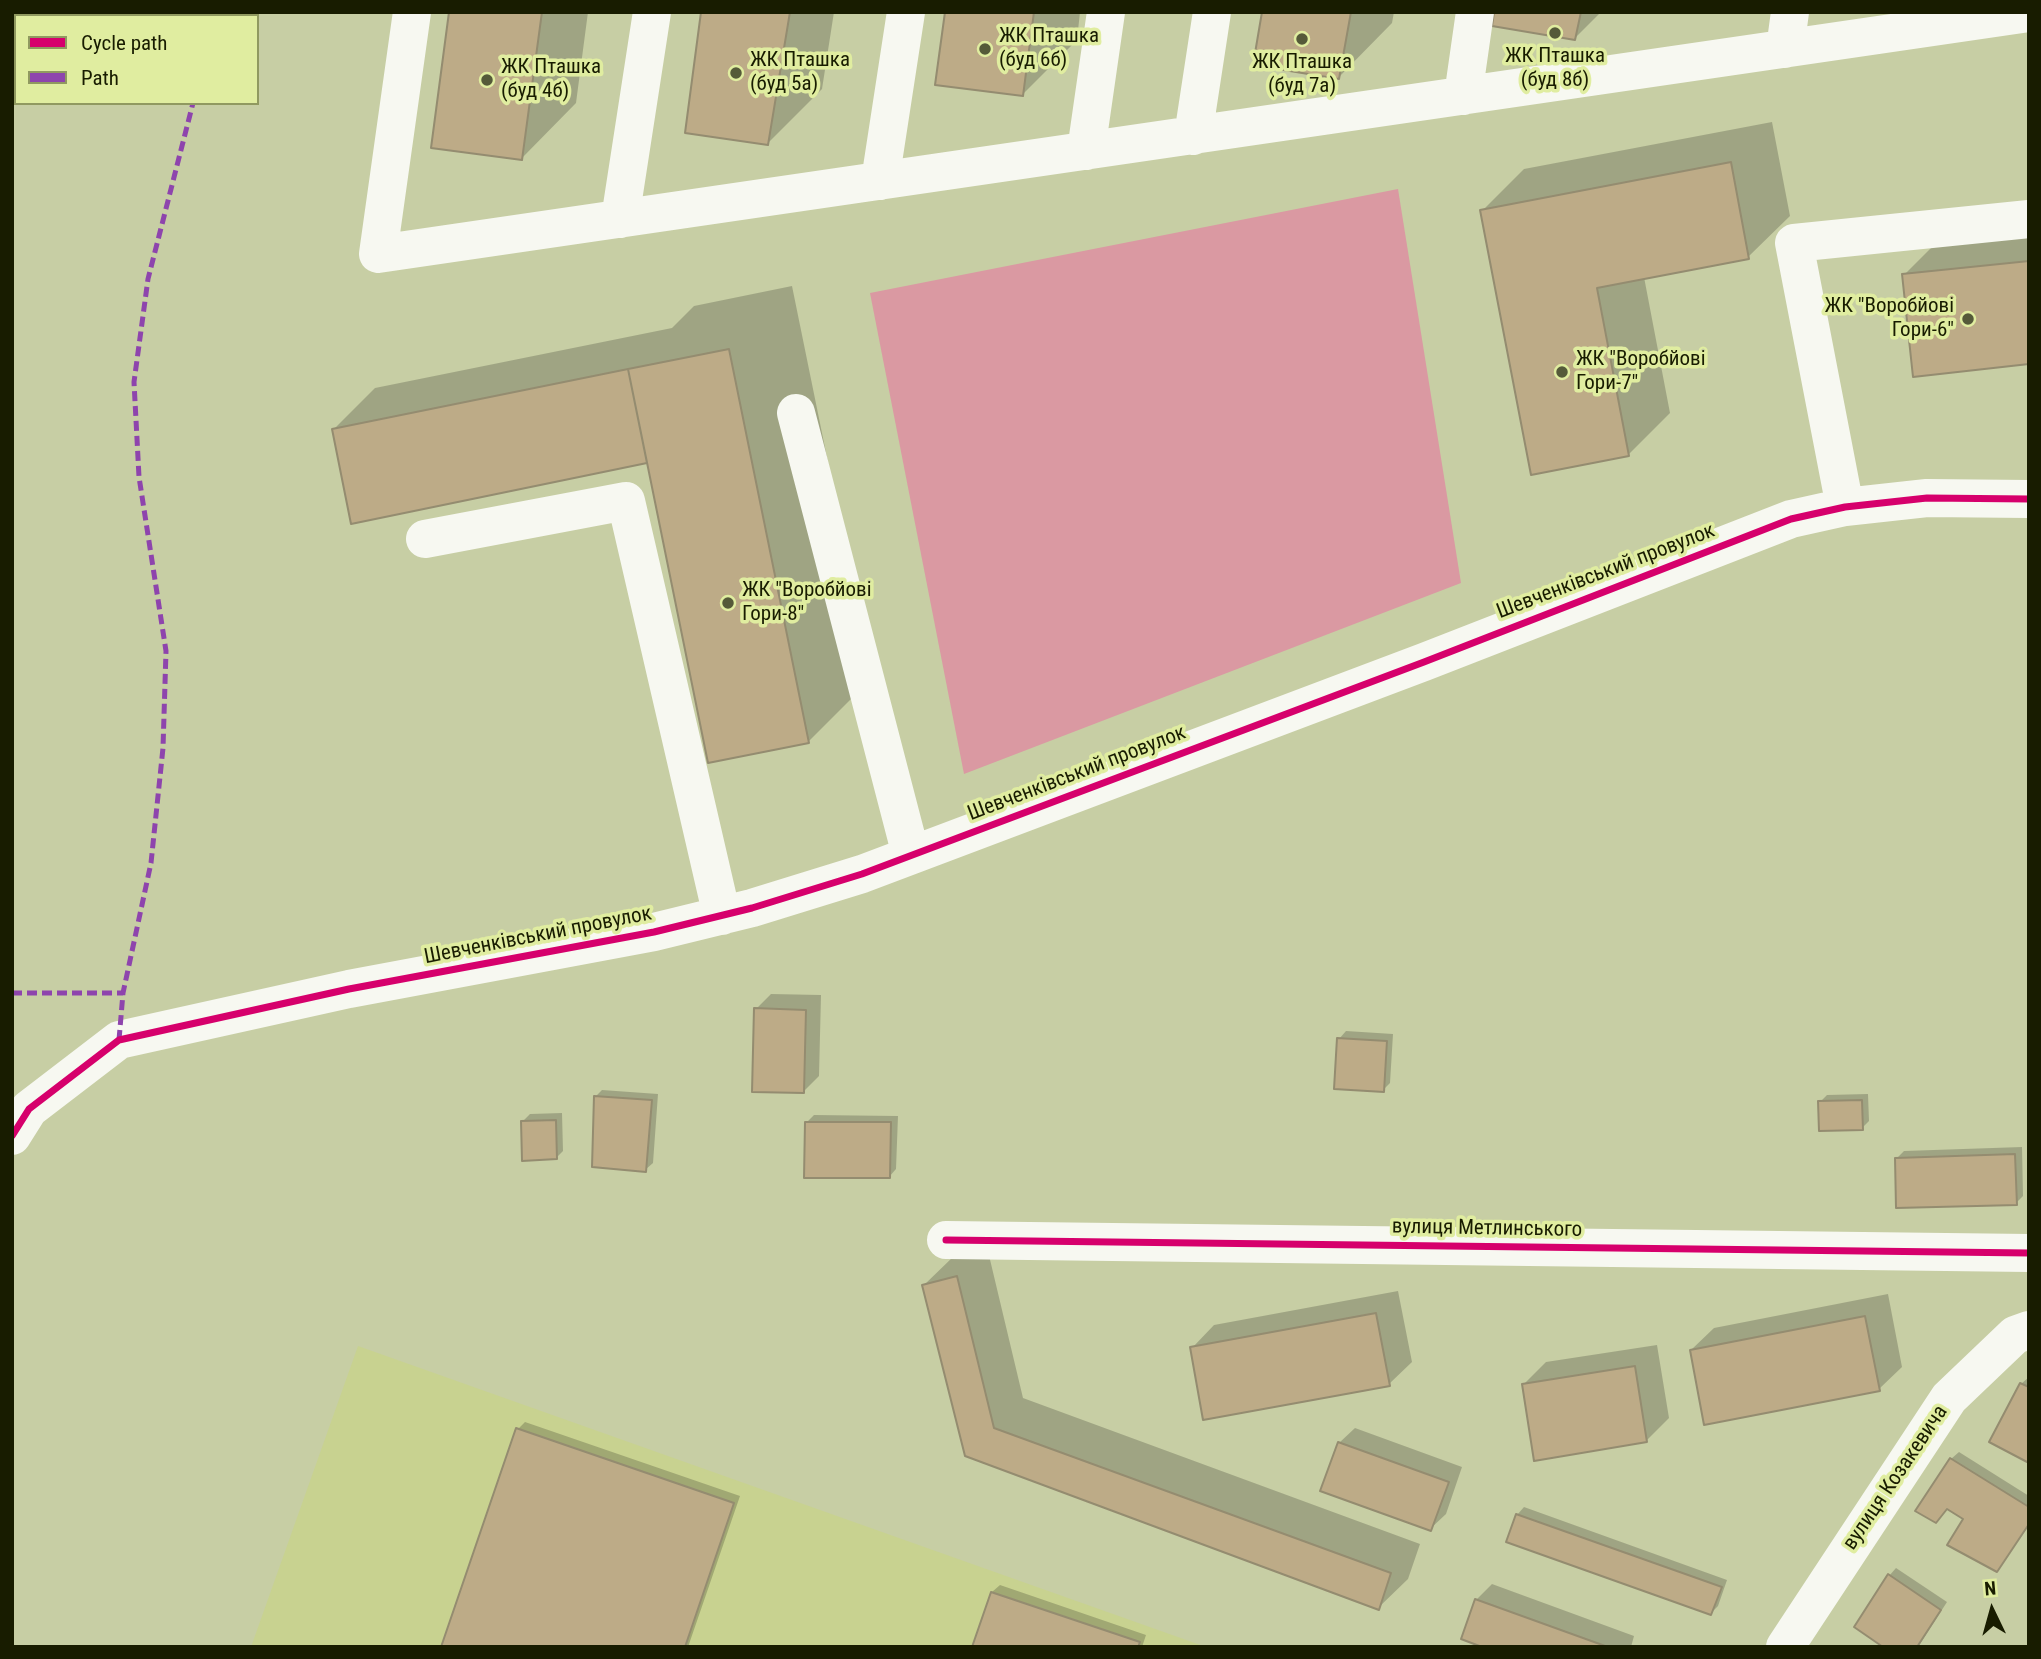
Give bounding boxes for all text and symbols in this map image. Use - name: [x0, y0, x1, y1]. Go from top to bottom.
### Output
- legend: [14, 14, 259, 105]
- place label: ЖК Пташка (буд 6б): [999, 24, 1099, 74]
- marker: ЖК Пташка (буд 8б): [1547, 25, 1563, 41]
- text: Cycle path: [81, 31, 167, 55]
- marker: ЖК Пташка (буд 7а): [1294, 31, 1310, 47]
- marker: ЖК Пташка (буд 6б): [977, 41, 993, 57]
- place label: ЖК Пташка (буд 8б): [1505, 44, 1605, 94]
- place label: ЖК Пташка (буд 5а): [750, 48, 850, 98]
- place label: ЖК Пташка (буд 7а): [1252, 50, 1352, 100]
- place label: ЖК Пташка (буд 4б): [501, 55, 601, 105]
- marker: ЖК Пташка (буд 5а): [728, 65, 744, 81]
- text: Path: [81, 66, 119, 90]
- marker: ЖК Пташка (буд 4б): [479, 72, 495, 88]
- place label: ЖК "Воробйові Гори-6": [1825, 294, 1954, 344]
- marker: ЖК "Воробйові Гори-6": [1960, 311, 1976, 327]
- place label: ЖК "Воробйові Гори-7": [1576, 347, 1705, 397]
- marker: ЖК "Воробйові Гори-7": [1554, 364, 1570, 380]
- street label: Шевченківський провулок: [1493, 519, 1719, 625]
- place label: ЖК "Воробйові Гори-8": [742, 578, 871, 628]
- marker: ЖК "Воробйові Гори-8": [720, 595, 736, 611]
- street label: Шевченківський провулок: [964, 721, 1190, 827]
- street label: Шевченківський провулок: [422, 902, 654, 970]
- street label: вулиця Метлинського: [1392, 1215, 1582, 1243]
- street label: вулиця Козакевича: [1838, 1401, 1954, 1555]
- north arrow: [1957, 1575, 2027, 1645]
- text: N: [1983, 1577, 1997, 1601]

